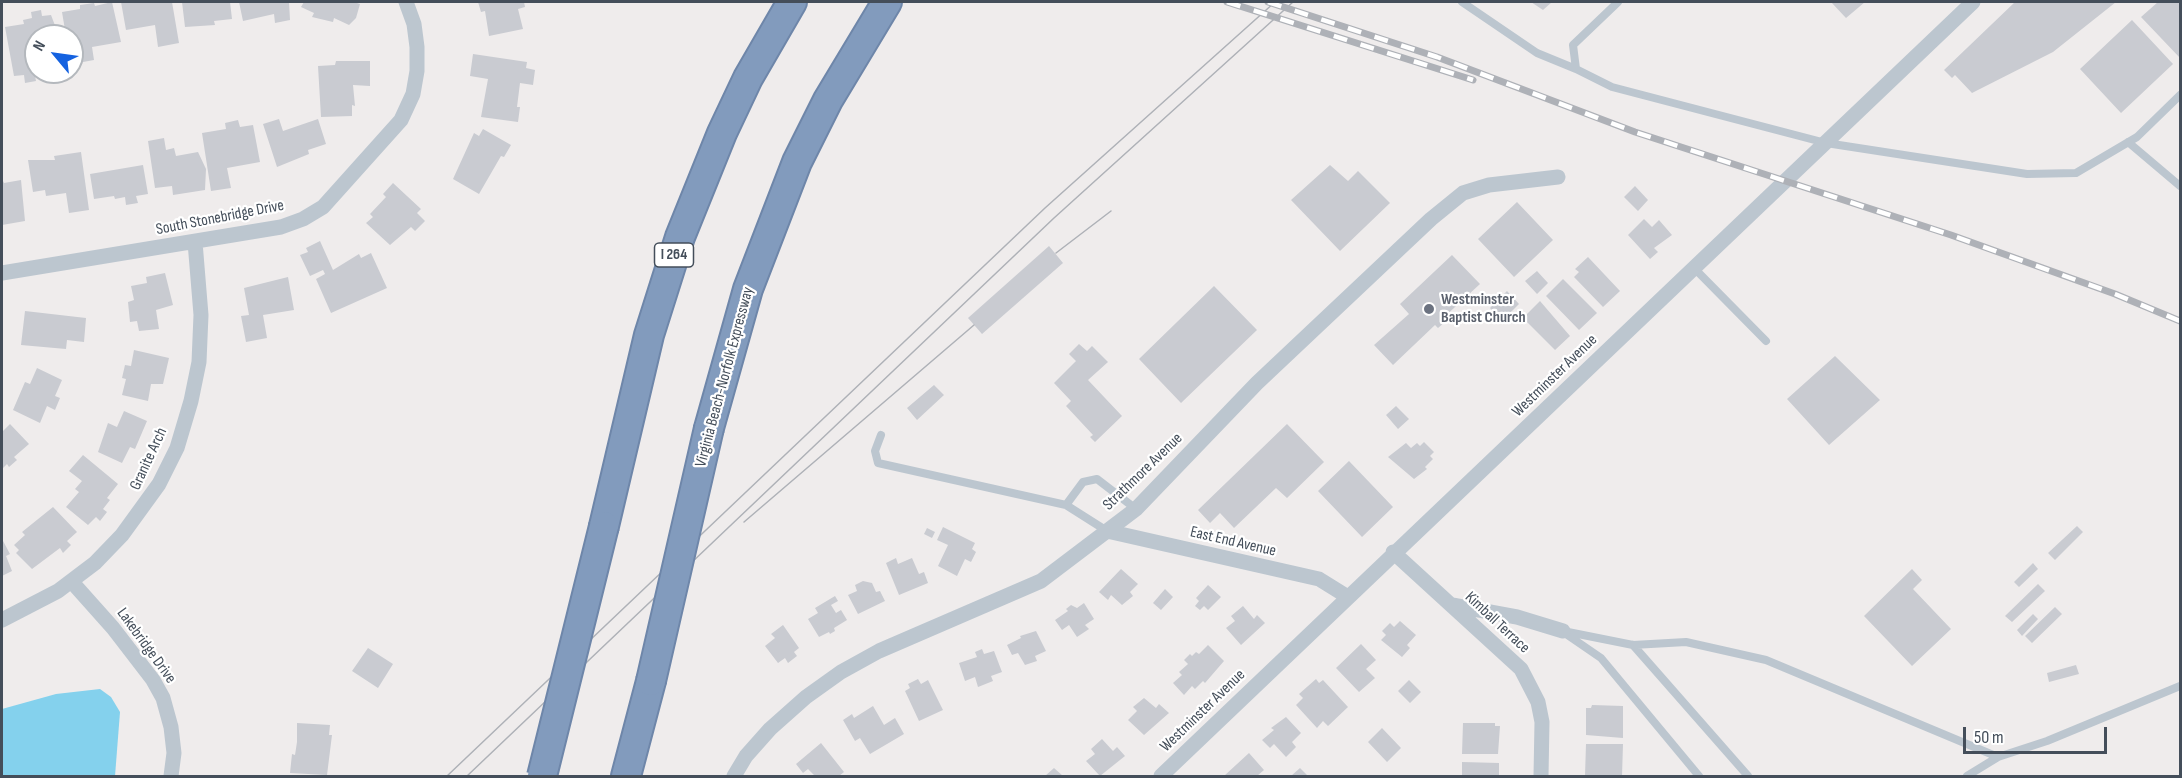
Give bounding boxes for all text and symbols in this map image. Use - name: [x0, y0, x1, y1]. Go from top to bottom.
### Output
- north arrow: [24, 24, 84, 84]
- text: N: [29, 38, 50, 54]
- street label: South Stonebridge Drive: [154, 196, 286, 240]
- road number: I 264: [654, 243, 694, 267]
- street label: Virginia Beach-Norfolk Expressway: [692, 285, 758, 469]
- place label: Westminster Baptist Church: [1441, 290, 1526, 328]
- marker: Westminster Baptist Church: [1422, 302, 1436, 316]
- street label: Westminster Avenue: [1509, 331, 1601, 421]
- street label: Granite Arch: [126, 425, 172, 493]
- street label: Strathmore Avenue: [1099, 429, 1187, 515]
- street label: East End Avenue: [1188, 523, 1278, 561]
- street label: Kimball Terrace: [1461, 588, 1533, 658]
- street label: Lakebridge Drive: [112, 605, 180, 687]
- street label: Westminster Avenue: [1157, 666, 1249, 756]
- scale bar: [1966, 715, 2110, 753]
- text: 50 m: [1974, 727, 2004, 748]

